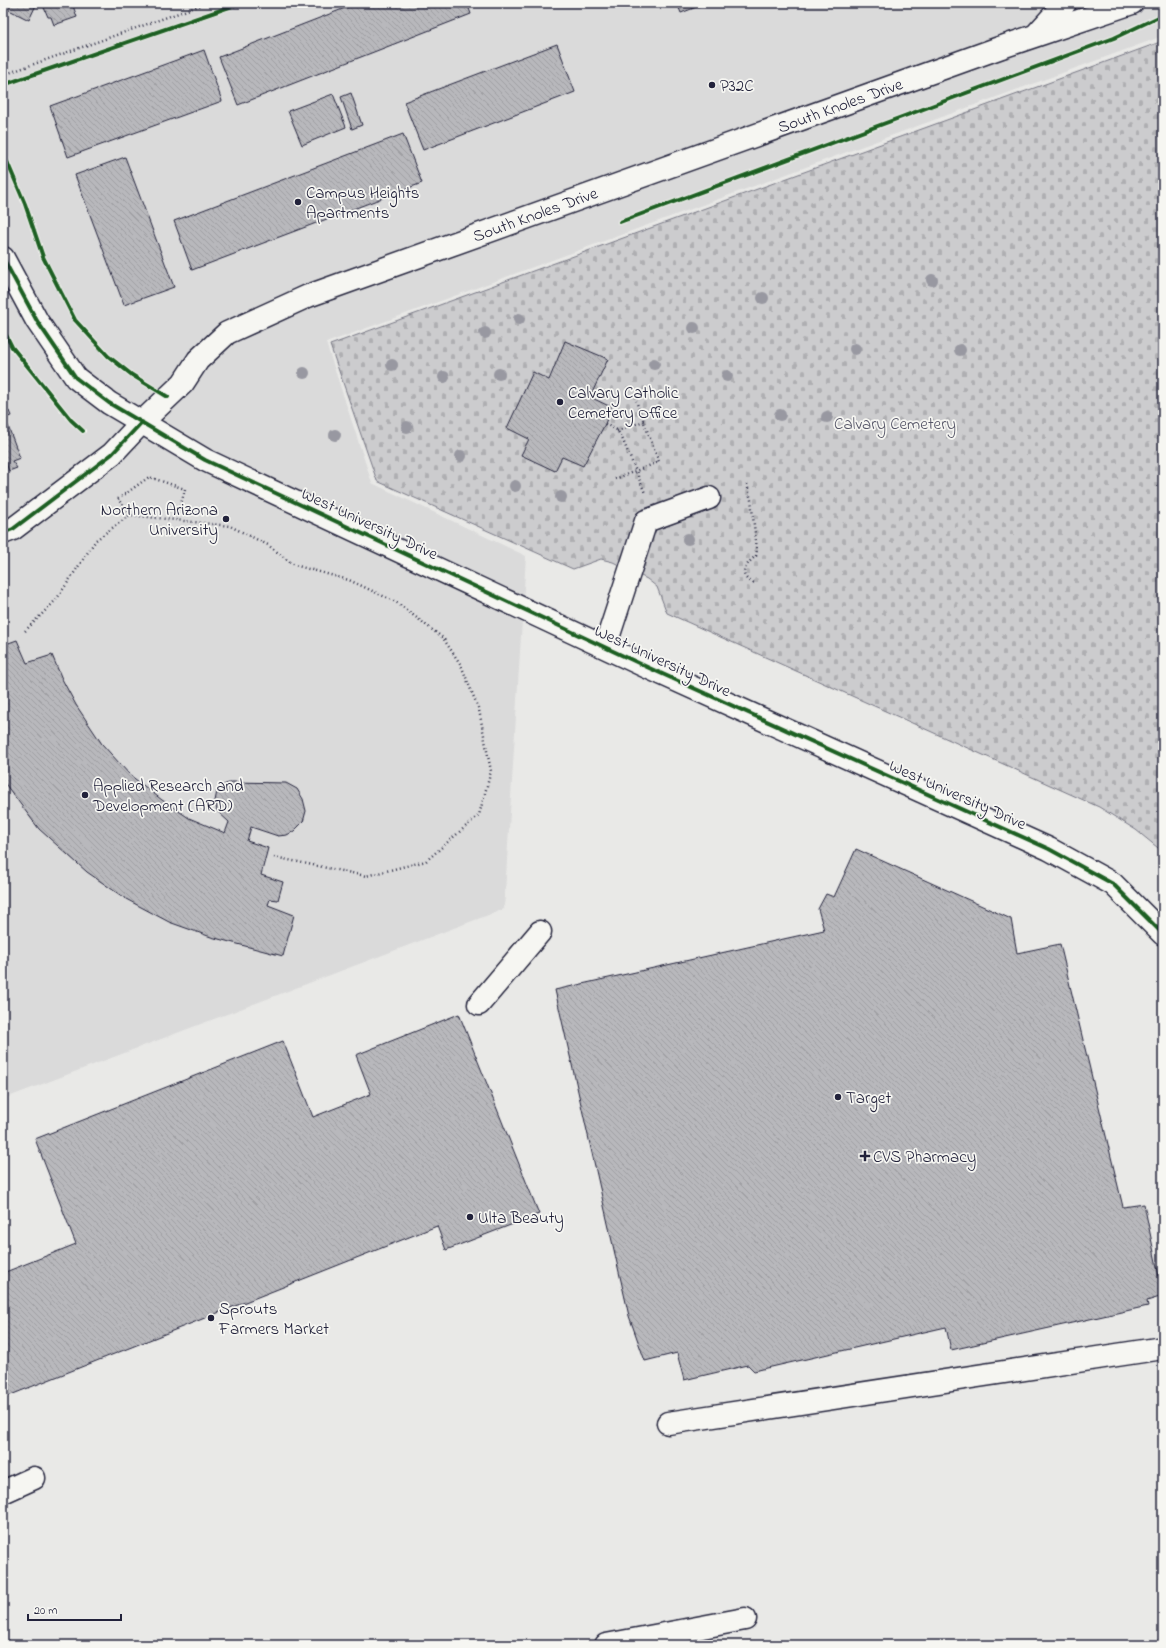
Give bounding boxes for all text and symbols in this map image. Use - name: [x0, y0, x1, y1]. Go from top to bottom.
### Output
- street label: South Knoles Drive: [775, 72, 907, 141]
- place label: P32C: [720, 74, 754, 99]
- marker: P32C: [707, 80, 717, 90]
- place label: Campus Heights Apartments: [306, 181, 420, 226]
- street label: South Knoles Drive: [470, 181, 602, 250]
- marker: Campus Heights Apartments: [293, 197, 303, 207]
- place label: Calvary Catholic Cemetery Office: [568, 381, 679, 427]
- marker: Calvary Catholic Cemetery Office: [555, 397, 565, 407]
- park label: Calvary Cemetery: [834, 412, 956, 438]
- street label: West University Drive: [297, 482, 442, 568]
- place label: Northern Arizona University: [101, 498, 218, 544]
- marker: Northern Arizona University: [221, 514, 231, 524]
- street label: West University Drive: [590, 619, 735, 705]
- street label: West University Drive: [884, 754, 1031, 838]
- place label: Applied Research and Development (ARD): [92, 774, 244, 819]
- marker: Applied Research and Development (ARD): [80, 790, 90, 800]
- place label: Target: [846, 1086, 891, 1113]
- marker: Target: [833, 1092, 843, 1102]
- place label: CVS Pharmacy: [873, 1145, 976, 1171]
- marker: CVS Pharmacy: [860, 1151, 870, 1161]
- place label: Ulta Beauty: [478, 1206, 564, 1232]
- marker: Ulta Beauty: [465, 1212, 475, 1222]
- place label: Sprouts Farmers Market: [218, 1297, 329, 1342]
- marker: Sprouts Farmers Market: [206, 1313, 216, 1323]
- scale bar: [28, 1596, 121, 1622]
- text: 20 m: [34, 1602, 57, 1620]

